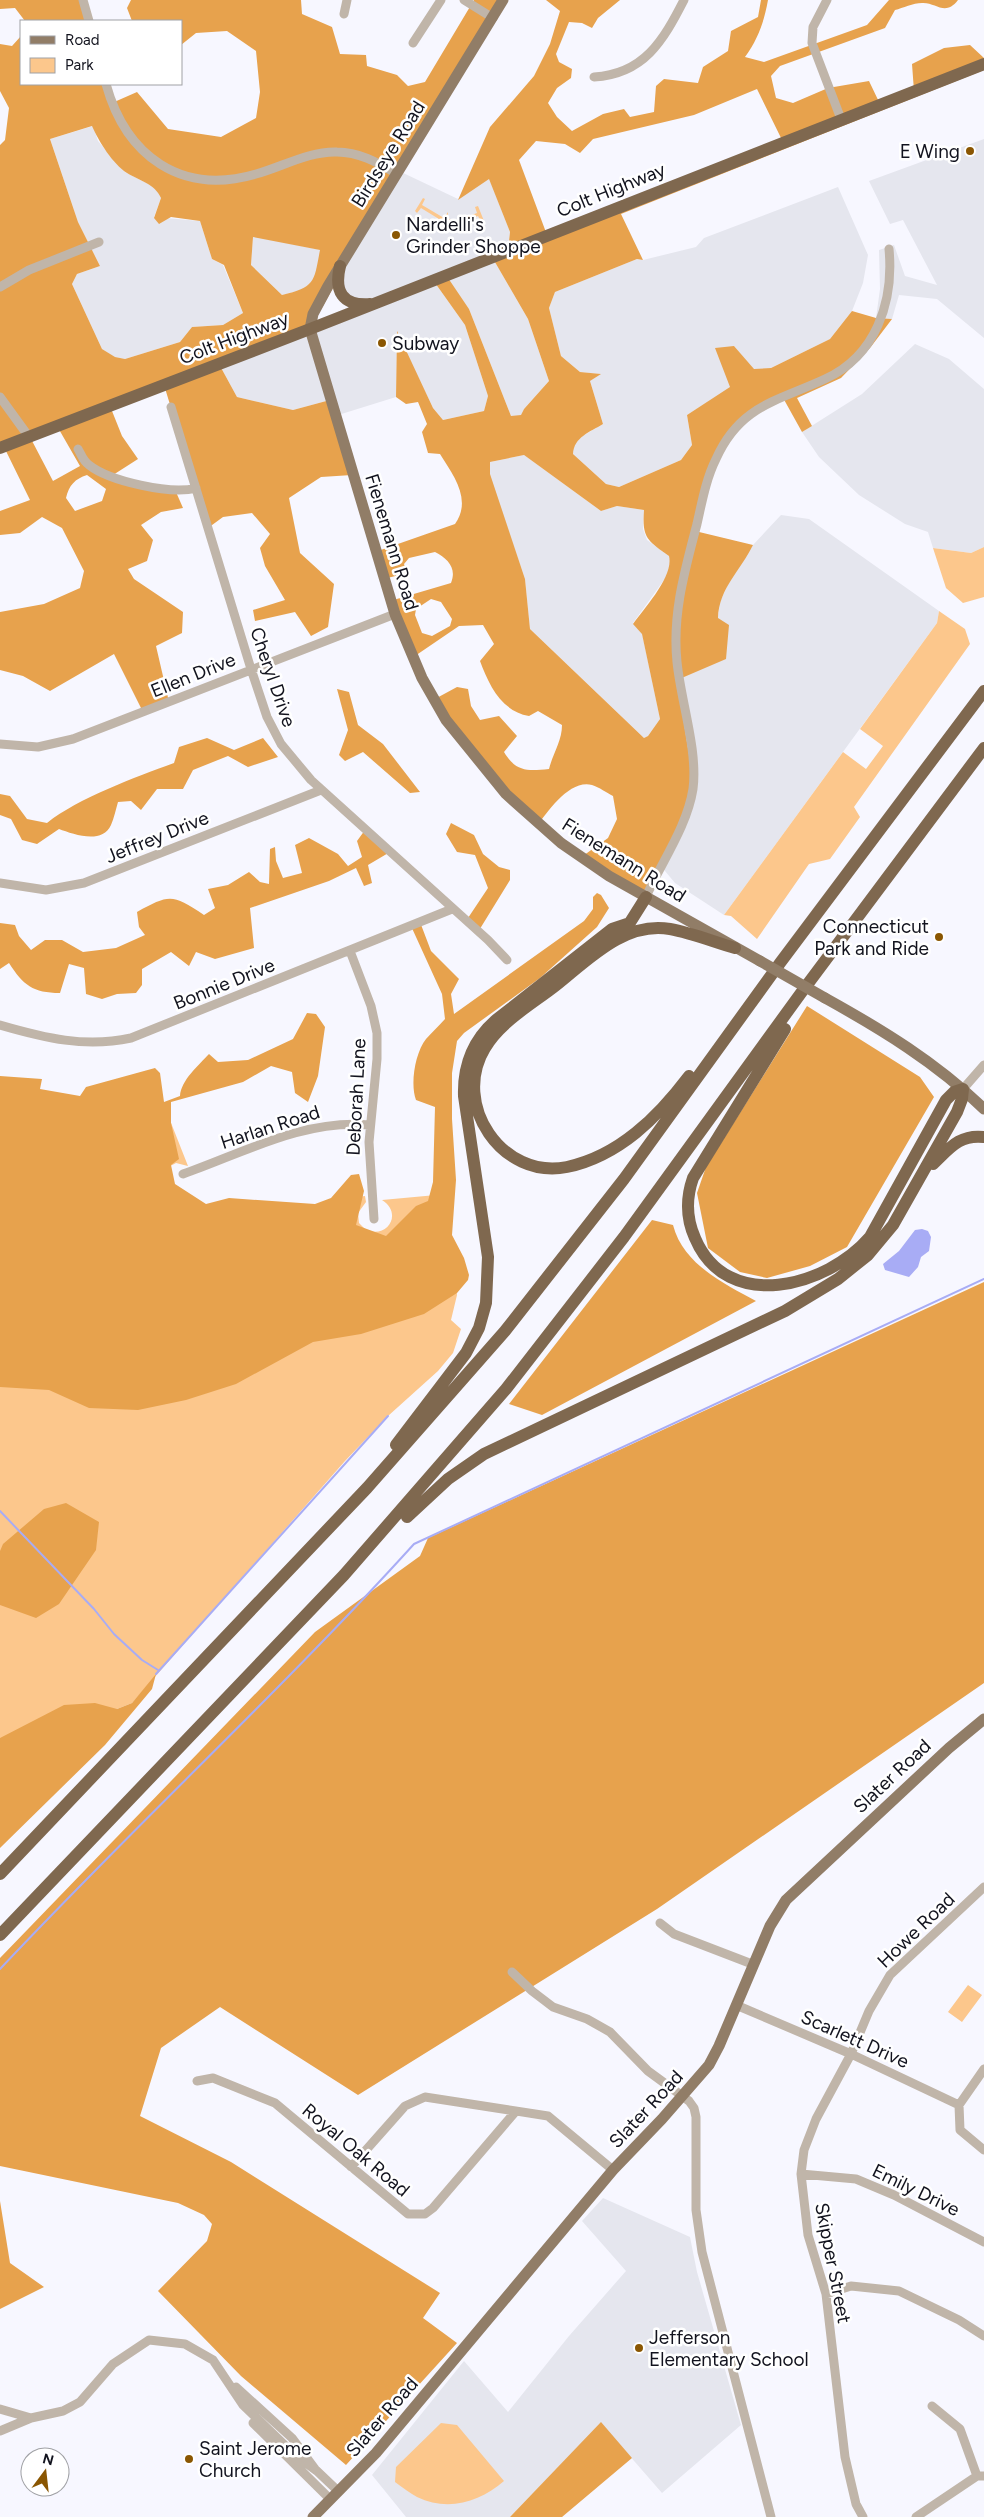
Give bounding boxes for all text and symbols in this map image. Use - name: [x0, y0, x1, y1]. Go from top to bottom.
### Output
- legend: [20, 20, 182, 85]
- text: Road: [65, 31, 100, 49]
- text: Park: [65, 56, 94, 74]
- street label: Birdseye Road: [346, 97, 430, 211]
- place label: E Wing: [900, 140, 960, 163]
- marker: E Wing: [964, 145, 976, 157]
- street label: Colt Highway: [553, 158, 669, 222]
- place label: Nardelli's Grinder Shoppe: [406, 213, 541, 258]
- marker: Nardelli's Grinder Shoppe: [390, 229, 402, 241]
- street label: Colt Highway: [176, 307, 292, 369]
- place label: Subway: [392, 332, 459, 355]
- marker: Subway: [376, 337, 388, 349]
- street label: Fienemann Road: [360, 471, 424, 613]
- street label: Cheryl Drive: [245, 624, 301, 730]
- street label: Ellen Drive: [147, 648, 239, 702]
- street label: Jeffrey Drive: [102, 806, 212, 868]
- street label: Fienemann Road: [558, 813, 690, 907]
- place label: Connecticut Park and Ride: [814, 915, 929, 960]
- marker: Connecticut Park and Ride: [933, 931, 945, 943]
- street label: Bonnie Drive: [170, 953, 278, 1015]
- street label: Deborah Lane: [341, 1038, 371, 1156]
- street label: Harlan Road: [217, 1100, 323, 1154]
- street label: Slater Road: [848, 1734, 936, 1818]
- street label: Howe Road: [873, 1888, 959, 1972]
- street label: Scarlett Drive: [798, 2005, 912, 2073]
- street label: Slater Road: [604, 2065, 688, 2153]
- street label: Royal Oak Road: [298, 2098, 414, 2202]
- street label: Emily Drive: [868, 2159, 964, 2221]
- street label: Skipper Street: [810, 2201, 856, 2325]
- place label: Jefferson Elementary School: [649, 2326, 809, 2371]
- marker: Jefferson Elementary School: [633, 2342, 645, 2354]
- street label: Slater Road: [341, 2373, 423, 2461]
- place label: Saint Jerome Church: [199, 2437, 311, 2482]
- north arrow: [20, 2447, 70, 2497]
- text: N: [41, 2450, 56, 2470]
- marker: Saint Jerome Church: [183, 2453, 195, 2465]

